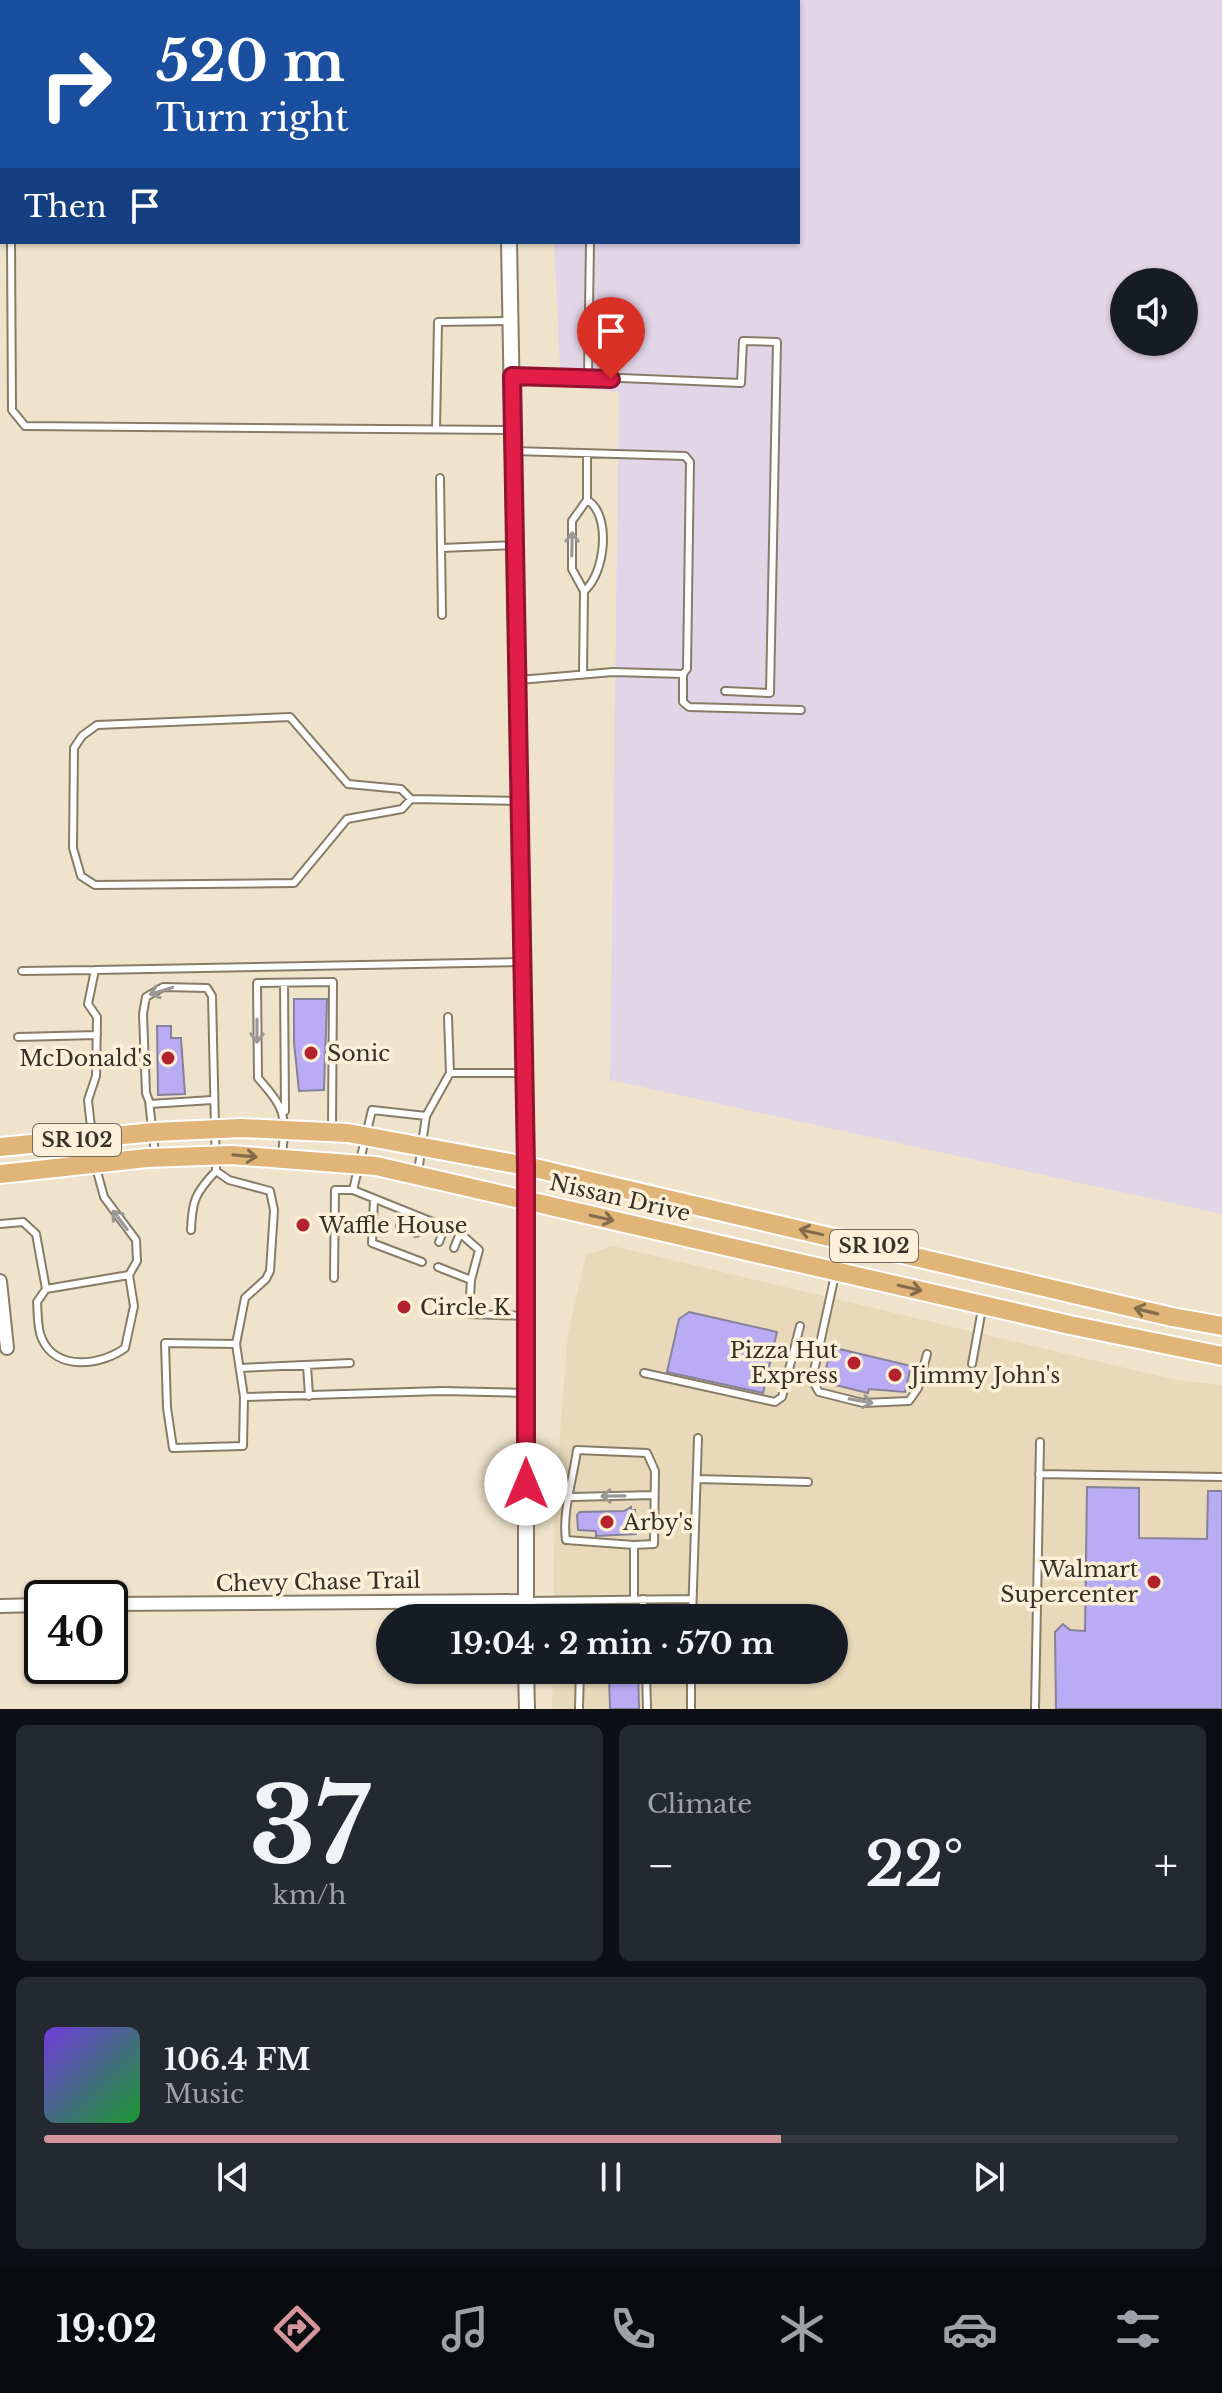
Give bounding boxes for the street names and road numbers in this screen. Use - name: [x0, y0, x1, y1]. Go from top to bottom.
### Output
- road number: SR 102: [33, 1124, 121, 1156]
- street label: Nissan Drive: [547, 1169, 693, 1227]
- road number: SR 102: [830, 1230, 918, 1262]
- street label: Chevy Chase Trail: [215, 1567, 421, 1597]

